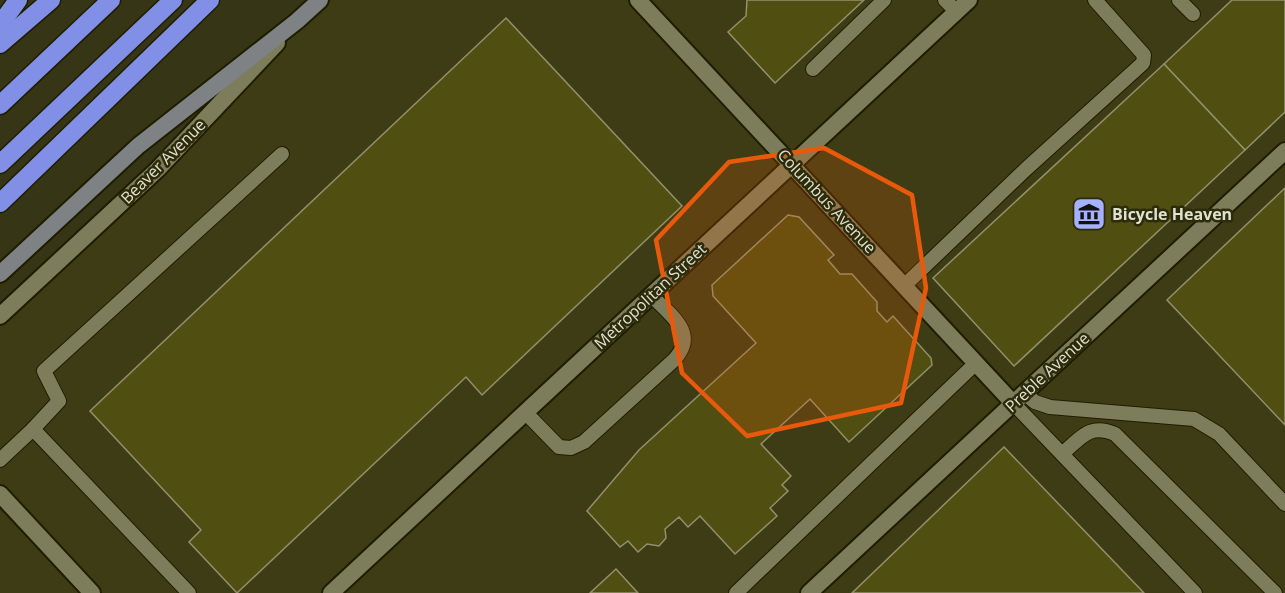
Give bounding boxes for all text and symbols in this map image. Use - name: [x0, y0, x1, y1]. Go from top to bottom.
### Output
- street label: Beaver Avenue: [116, 114, 210, 208]
- street label: Columbus Avenue: [773, 144, 881, 258]
- museum icon: Bicycle Heaven: [1071, 196, 1107, 232]
- place label: Bicycle Heaven: [1112, 203, 1232, 225]
- street label: Metropolitan Street: [589, 238, 711, 354]
- street label: Preble Avenue: [1000, 327, 1094, 417]

